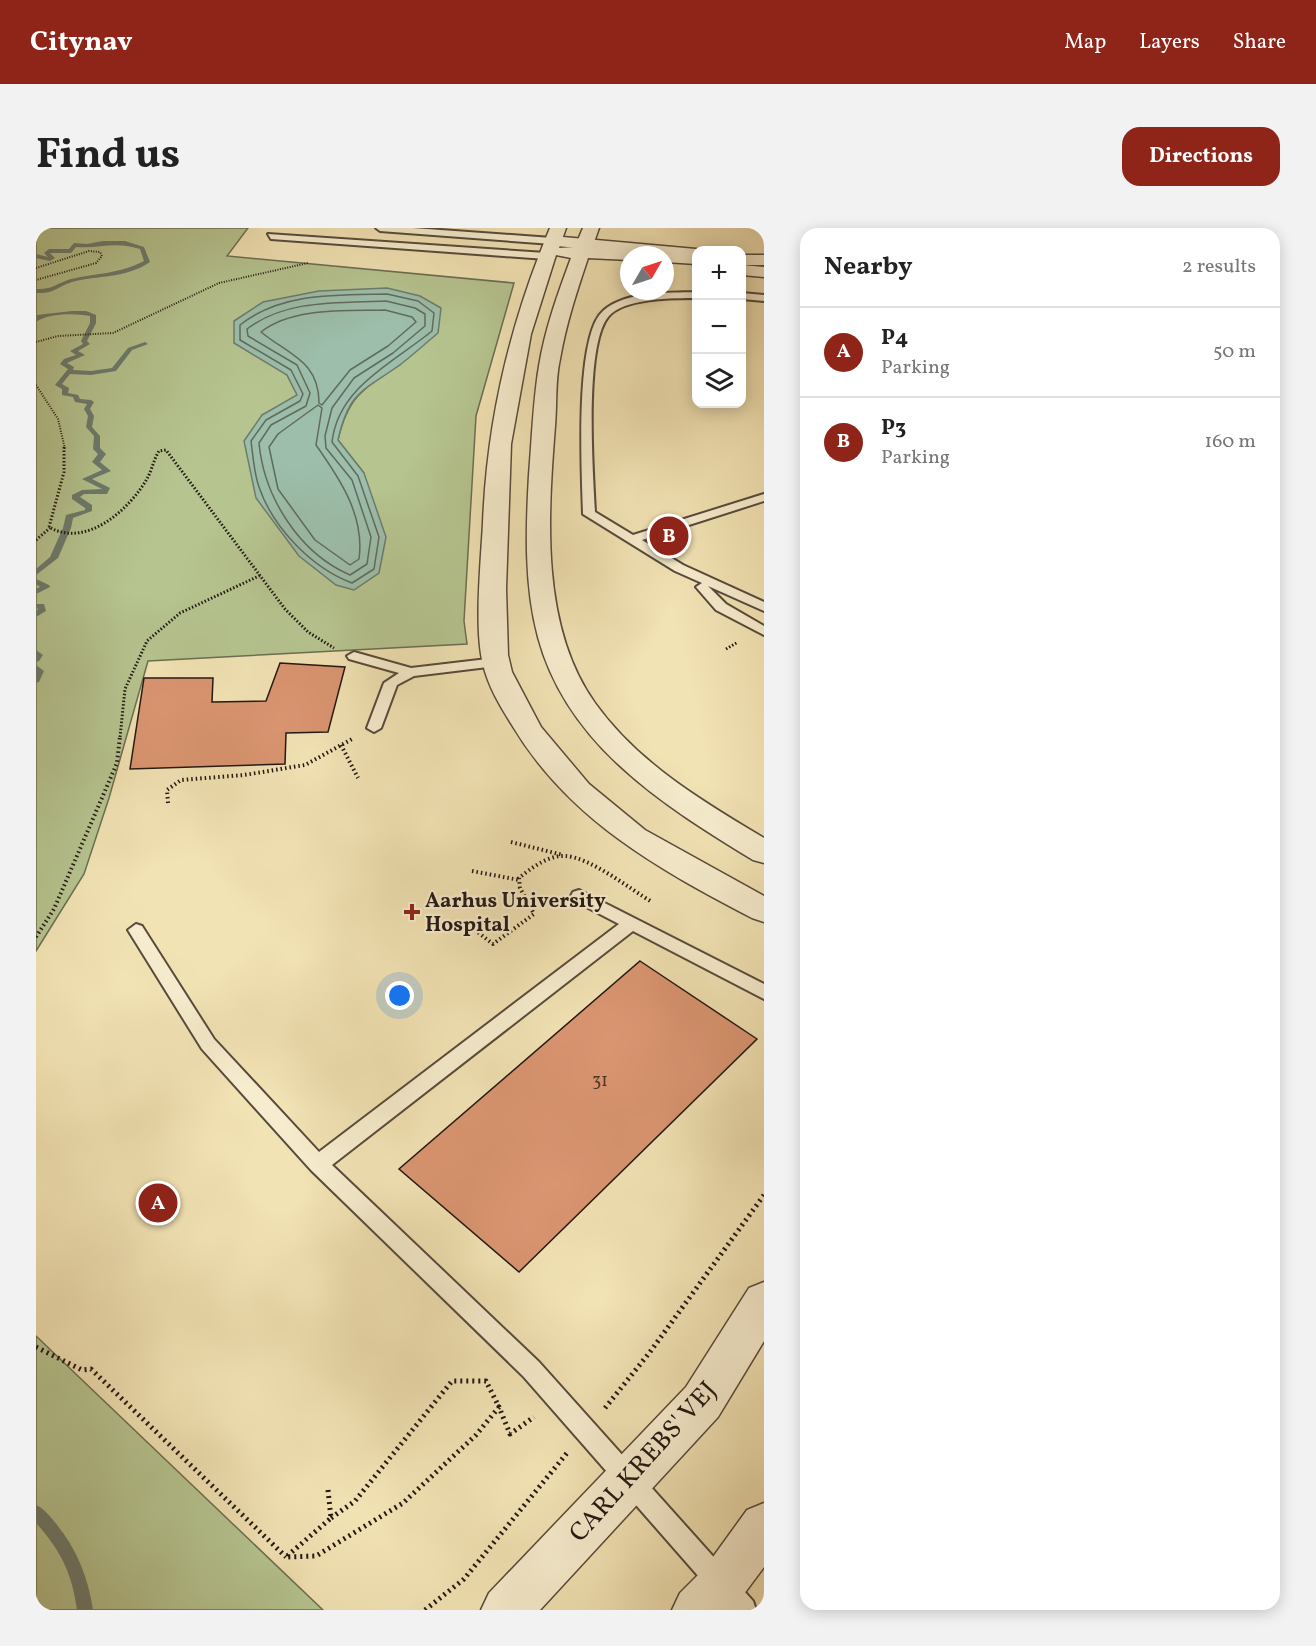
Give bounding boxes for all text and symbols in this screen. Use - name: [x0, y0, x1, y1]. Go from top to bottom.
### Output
- text: Citynav: [30, 23, 133, 62]
- text: Map: [1064, 28, 1106, 57]
- text: Layers: [1139, 28, 1200, 57]
- text: Share: [1233, 28, 1286, 57]
- text: Find us: [36, 127, 180, 186]
- button: Directions: [1122, 127, 1280, 186]
- north arrow: [620, 246, 674, 300]
- map controls: [692, 246, 746, 408]
- button: +: [692, 246, 746, 300]
- text: Nearby: [824, 249, 913, 285]
- text: 2 results: [1182, 253, 1256, 281]
- button: −: [692, 300, 746, 354]
- text: P4: [881, 323, 908, 354]
- text: A: [836, 338, 851, 366]
- text: 50 m: [1213, 338, 1256, 366]
- button: layers: [692, 354, 746, 408]
- text: Parking: [881, 354, 950, 382]
- text: P3: [881, 413, 906, 444]
- text: B: [837, 428, 850, 456]
- text: 160 m: [1204, 428, 1256, 456]
- text: Parking: [881, 444, 950, 472]
- pin: B: [650, 514, 688, 558]
- place label: Aarhus University Hospital: [425, 887, 606, 940]
- marker: Aarhus University Hospital: [403, 903, 421, 921]
- your location: [385, 981, 414, 1010]
- house number: 31: [592, 1069, 608, 1094]
- pin: A: [138, 1180, 178, 1226]
- street label: CARL KREBS' VEJ: [561, 1374, 726, 1551]

